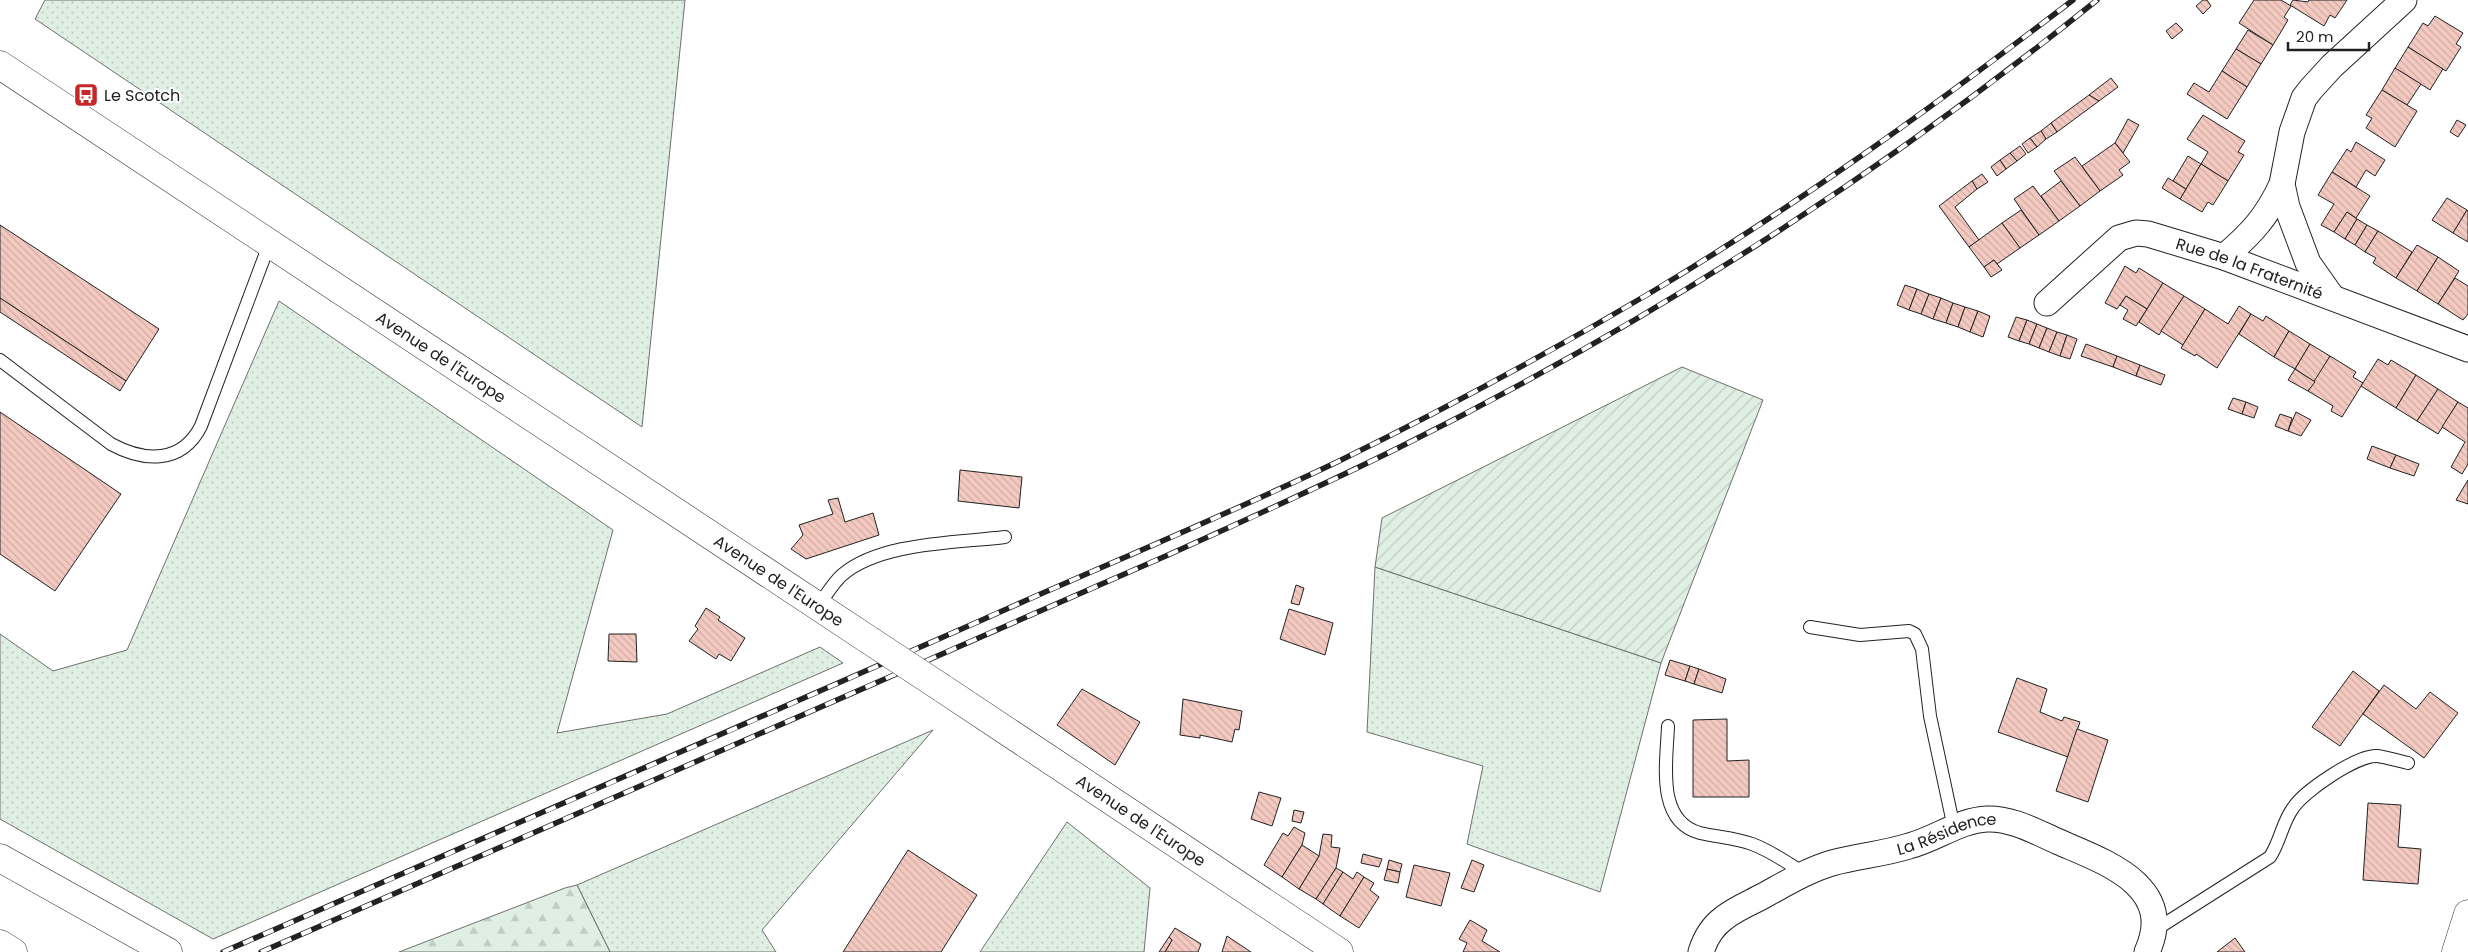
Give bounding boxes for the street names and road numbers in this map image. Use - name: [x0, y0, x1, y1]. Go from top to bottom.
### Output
- street label: Rue de la Fraternité: [2173, 232, 2327, 305]
- street label: Avenue de l'Europe: [372, 306, 511, 408]
- street label: Avenue de l'Europe: [709, 529, 848, 632]
- street label: Avenue de l'Europe: [1072, 769, 1210, 872]
- street label: La Résidence: [1894, 807, 1997, 861]

